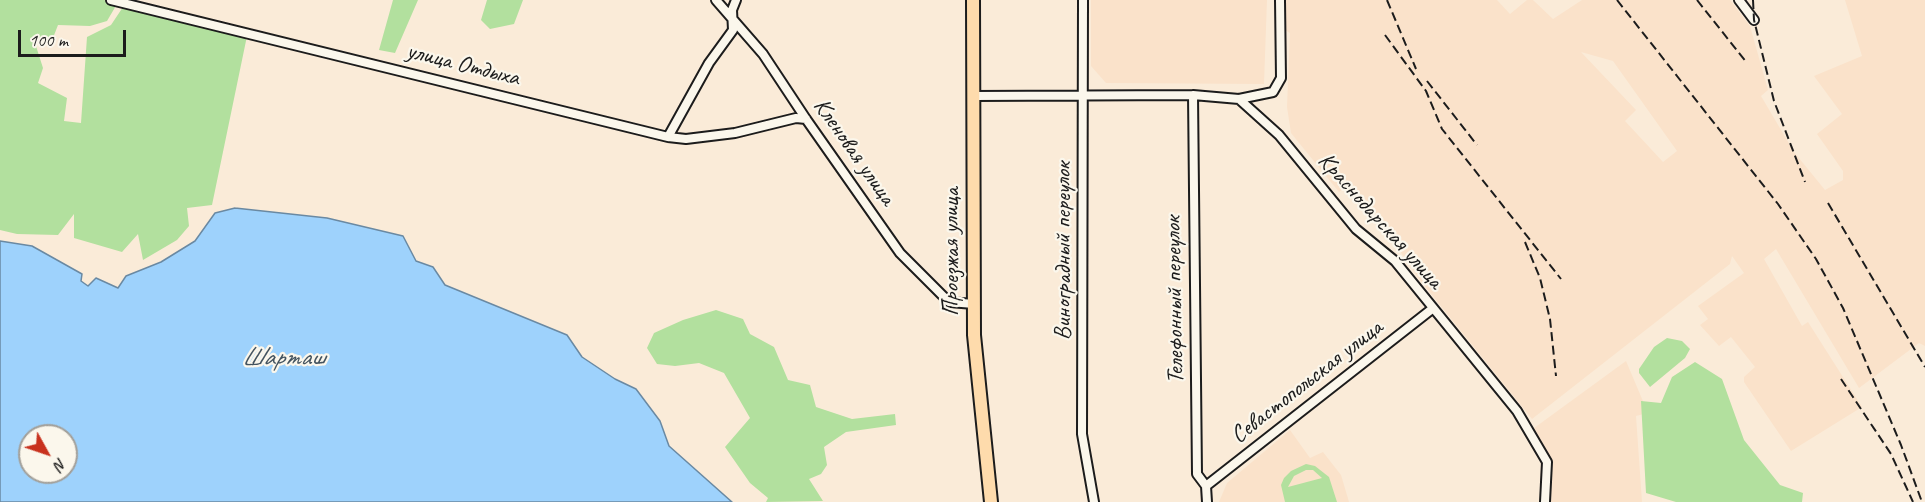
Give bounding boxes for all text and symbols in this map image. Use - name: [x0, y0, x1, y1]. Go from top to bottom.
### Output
- scale bar: [21, 18, 129, 56]
- text: 100 m: [29, 29, 68, 51]
- street label: улица Отдыха: [403, 37, 523, 93]
- street label: Кленовая улица: [807, 93, 901, 211]
- street label: Краснодарская улица: [1311, 147, 1449, 295]
- street label: Виноградный переулок: [1050, 162, 1078, 340]
- street label: Проезжая улица: [938, 188, 966, 316]
- street label: Телефонный переулок: [1159, 216, 1191, 384]
- street label: Севастопольская улица: [1225, 314, 1389, 450]
- water label: Шарташ: [242, 342, 324, 374]
- north arrow: [18, 424, 78, 484]
- text: N: [49, 454, 71, 475]

